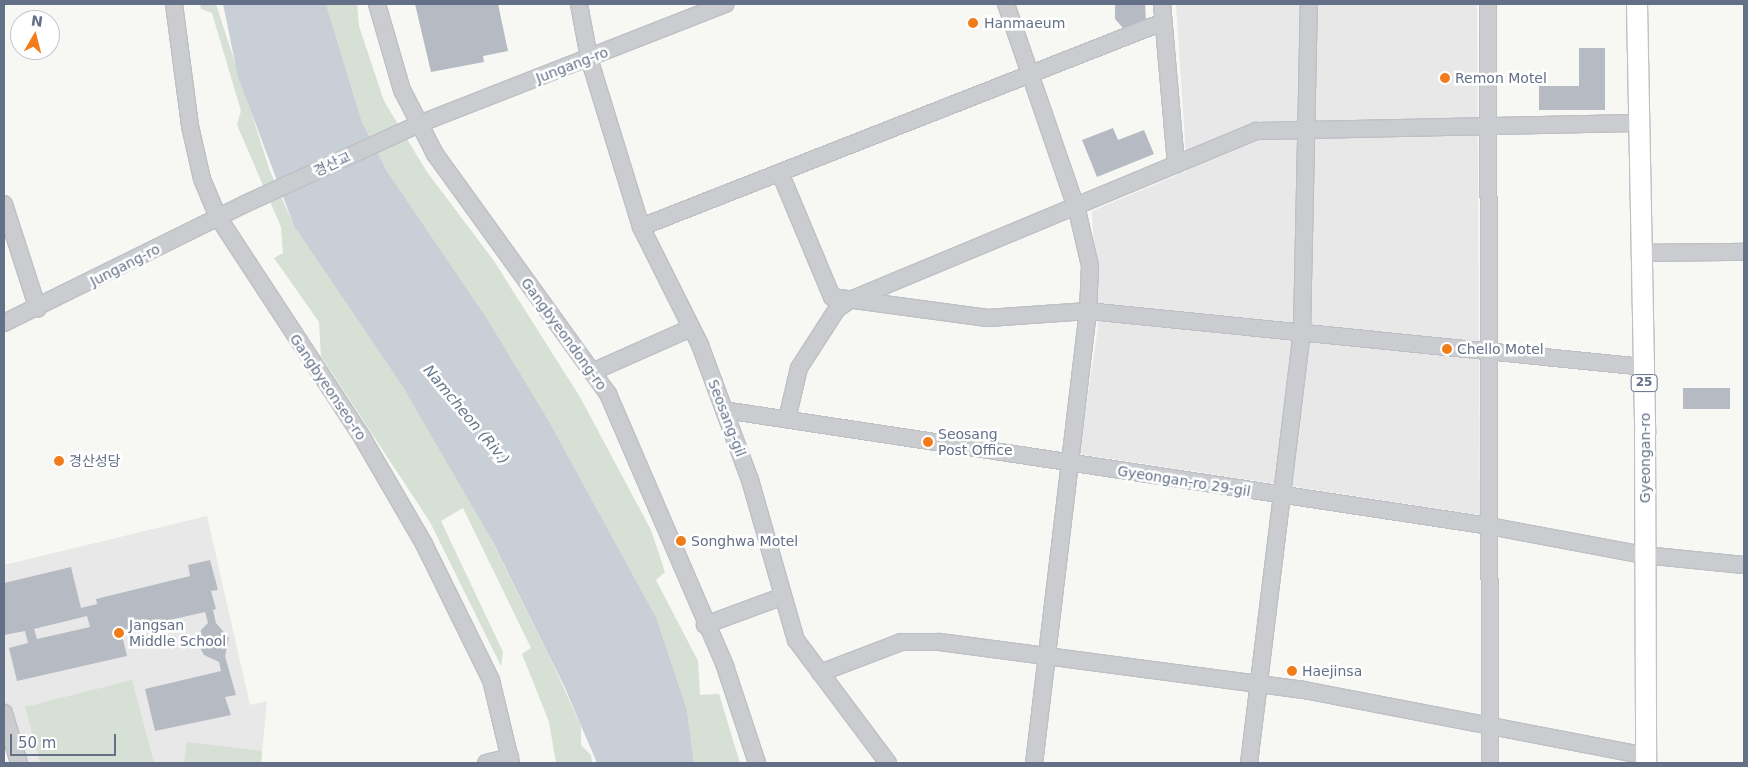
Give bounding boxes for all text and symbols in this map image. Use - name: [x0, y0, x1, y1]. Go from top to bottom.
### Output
- north arrow: [10, 10, 60, 60]
- text: N: [30, 12, 44, 30]
- place label: Hanmaeum: [984, 15, 1065, 31]
- marker: Hanmaeum: [966, 16, 980, 30]
- street label: Jungang-ro: [533, 44, 611, 86]
- place label: Remon Motel: [1455, 70, 1547, 86]
- marker: Remon Motel: [1439, 72, 1451, 84]
- street label: 경산교: [311, 148, 353, 180]
- street label: Jungang-ro: [87, 240, 163, 290]
- street label: Gangbyeondong-ro: [518, 275, 610, 393]
- street label: Gangbyeonseo-ro: [286, 331, 370, 443]
- place label: Chello Motel: [1457, 341, 1544, 357]
- marker: Chello Motel: [1441, 343, 1453, 355]
- water label: Namcheon (Riv.): [419, 362, 513, 468]
- road number: 25: [1630, 373, 1658, 392]
- street label: Seosang-gil: [705, 377, 749, 459]
- street label: Gyeongan-ro: [1637, 413, 1653, 503]
- place label: Seosang Post Office: [938, 426, 1013, 458]
- marker: Seosang Post Office: [922, 436, 934, 448]
- place label: 경산성당: [69, 453, 121, 469]
- marker: 경산성당: [53, 455, 65, 467]
- street label: Gyeongan-ro 29-gil: [1116, 462, 1252, 500]
- place label: Songhwa Motel: [691, 533, 798, 549]
- marker: Songhwa Motel: [675, 535, 687, 547]
- place label: Jangsan Middle School: [129, 617, 226, 650]
- marker: Jangsan Middle School: [113, 627, 125, 639]
- place label: Haejinsa: [1302, 663, 1362, 679]
- marker: Haejinsa: [1286, 665, 1298, 677]
- scale bar: [12, 724, 119, 756]
- text: 50 m: [18, 734, 56, 752]

